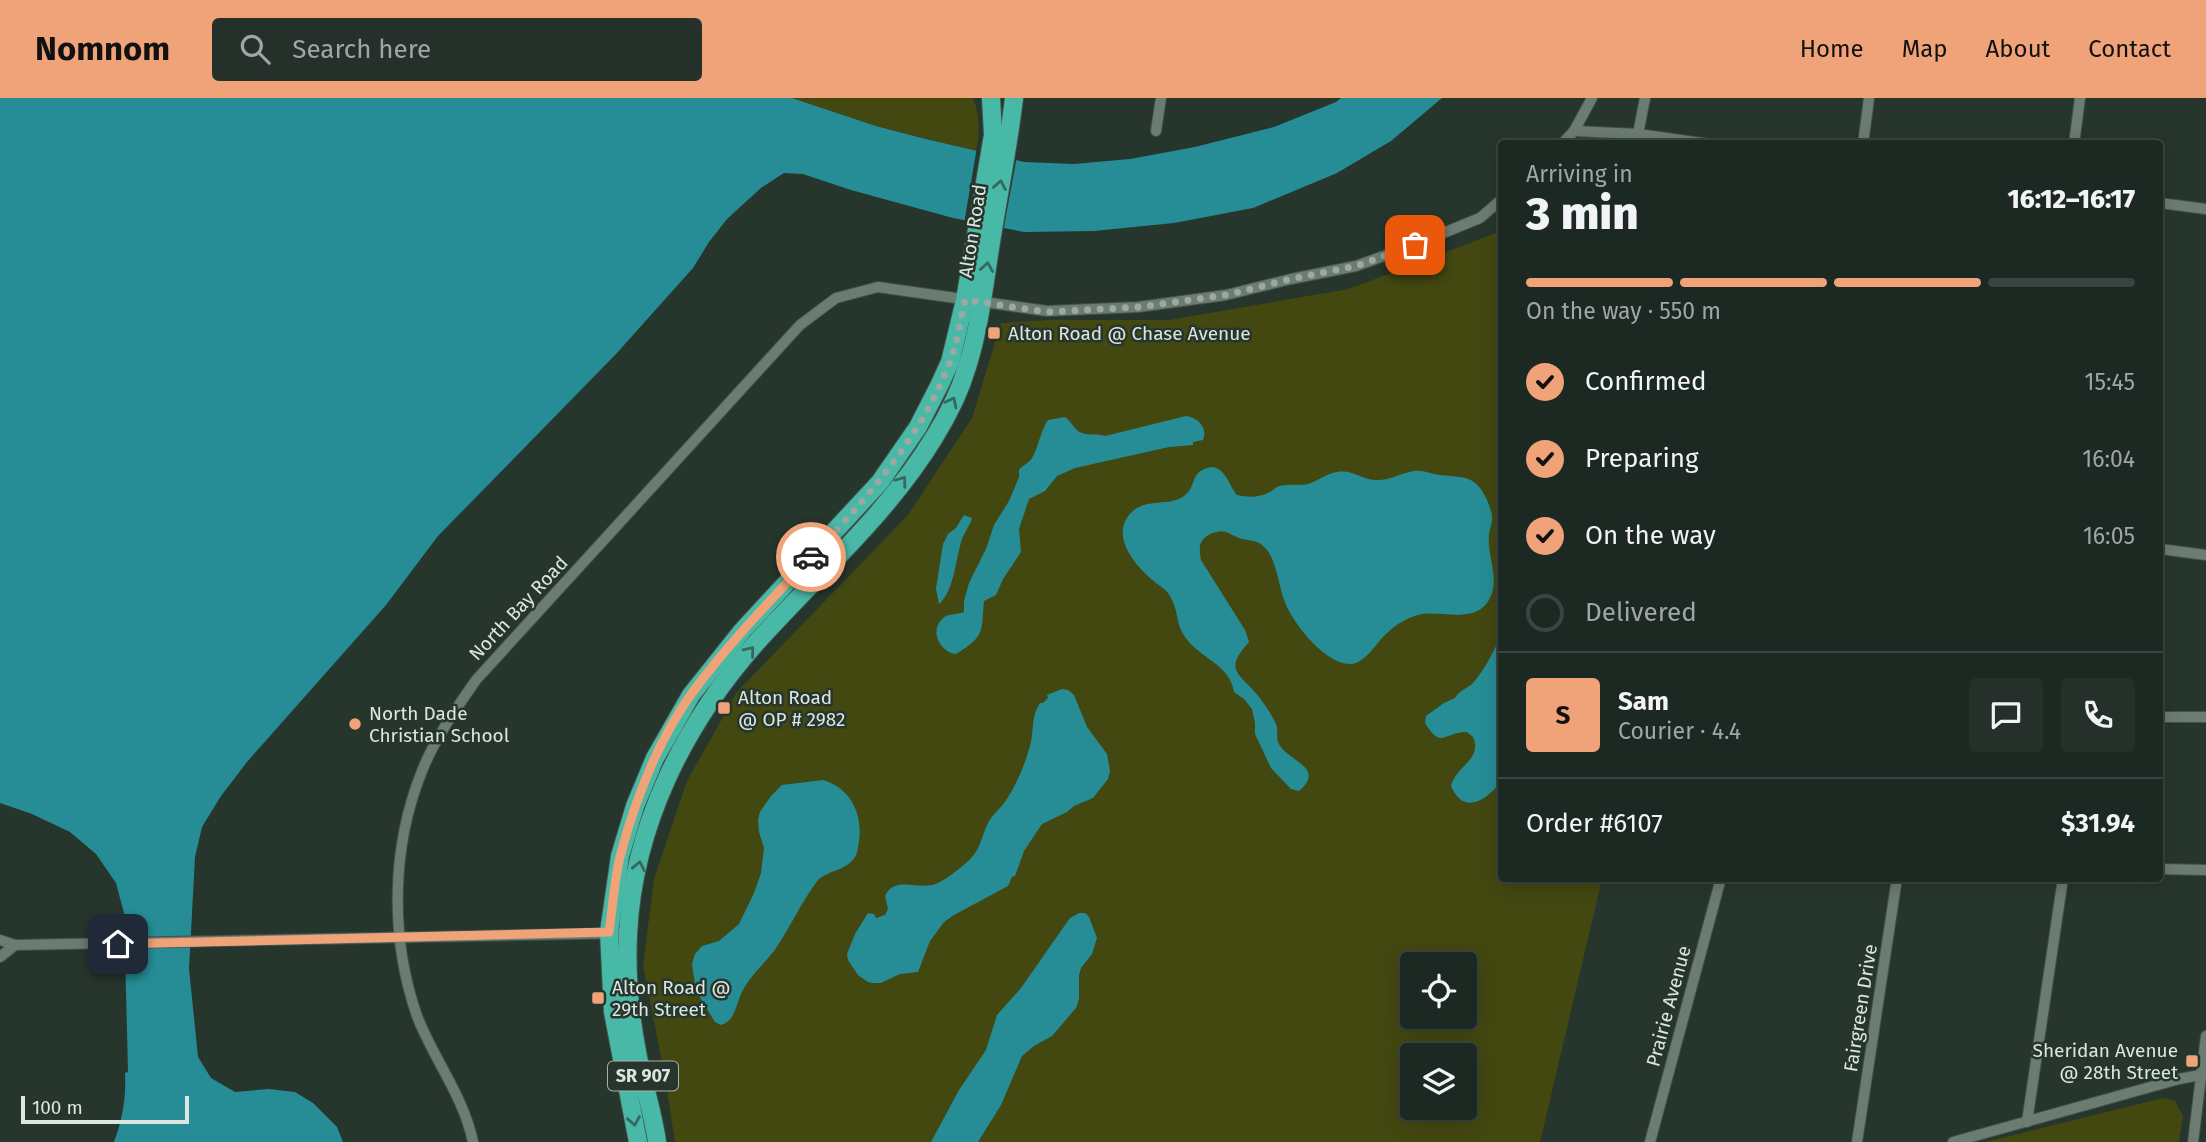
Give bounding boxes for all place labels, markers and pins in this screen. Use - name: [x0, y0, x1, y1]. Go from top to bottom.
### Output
- pin: [1385, 215, 1445, 275]
- place label: Alton Road @ Chase Avenue: [1008, 322, 1251, 345]
- marker: Alton Road @ Chase Avenue: [986, 325, 1002, 341]
- place label: Alton Road @ OP # 2982: [738, 686, 845, 731]
- marker: Alton Road @ OP # 2982: [716, 700, 732, 716]
- place label: North Dade Christian School: [369, 702, 510, 747]
- marker: North Dade Christian School: [347, 716, 363, 732]
- pin: [88, 914, 148, 974]
- place label: Alton Road @ 29th Street: [612, 976, 731, 1021]
- marker: Alton Road @ 29th Street: [590, 990, 606, 1006]
- place label: Sheridan Avenue @ 28th Street: [2033, 1039, 2178, 1084]
- marker: Sheridan Avenue @ 28th Street: [2184, 1053, 2200, 1069]

